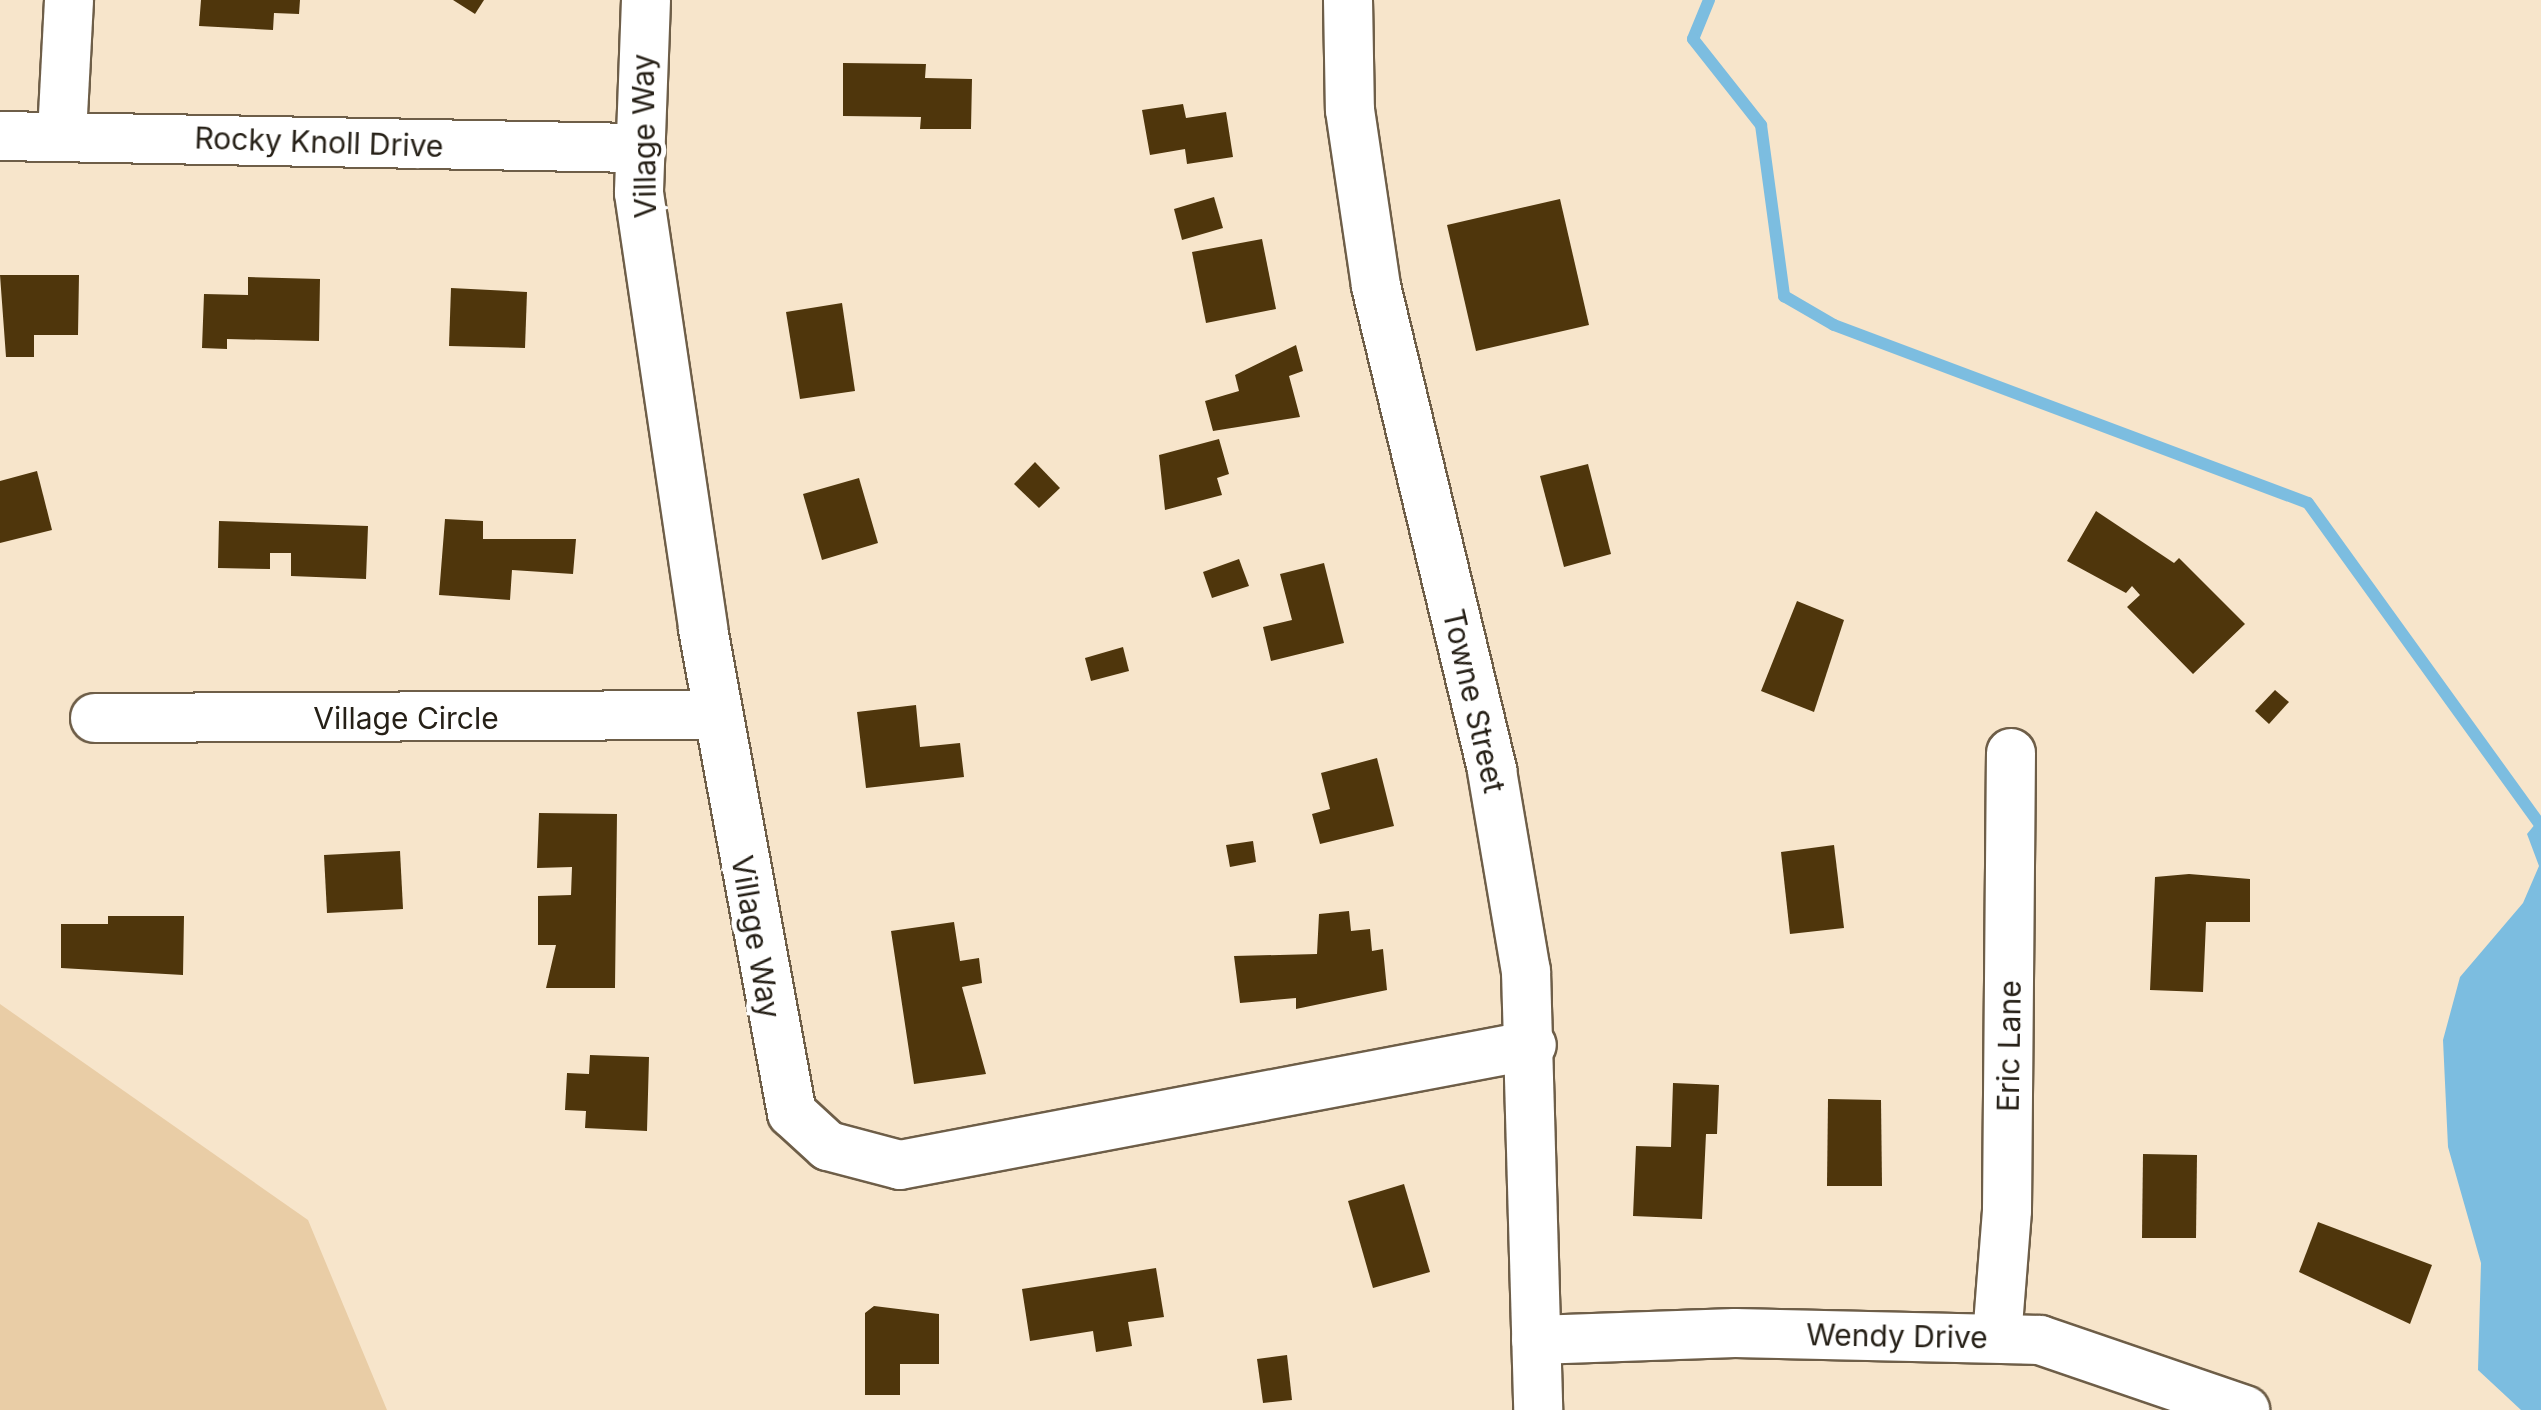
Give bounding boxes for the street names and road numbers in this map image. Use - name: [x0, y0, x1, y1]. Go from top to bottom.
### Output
- street label: Village Way: [625, 53, 663, 219]
- street label: Rocky Knoll Drive: [194, 120, 444, 164]
- street label: Towne Street: [1435, 606, 1513, 796]
- street label: Village Circle: [313, 700, 499, 736]
- street label: Village Way: [724, 853, 788, 1021]
- street label: Eric Lane: [1990, 980, 2028, 1112]
- street label: Wendy Drive: [1806, 1316, 1988, 1356]

